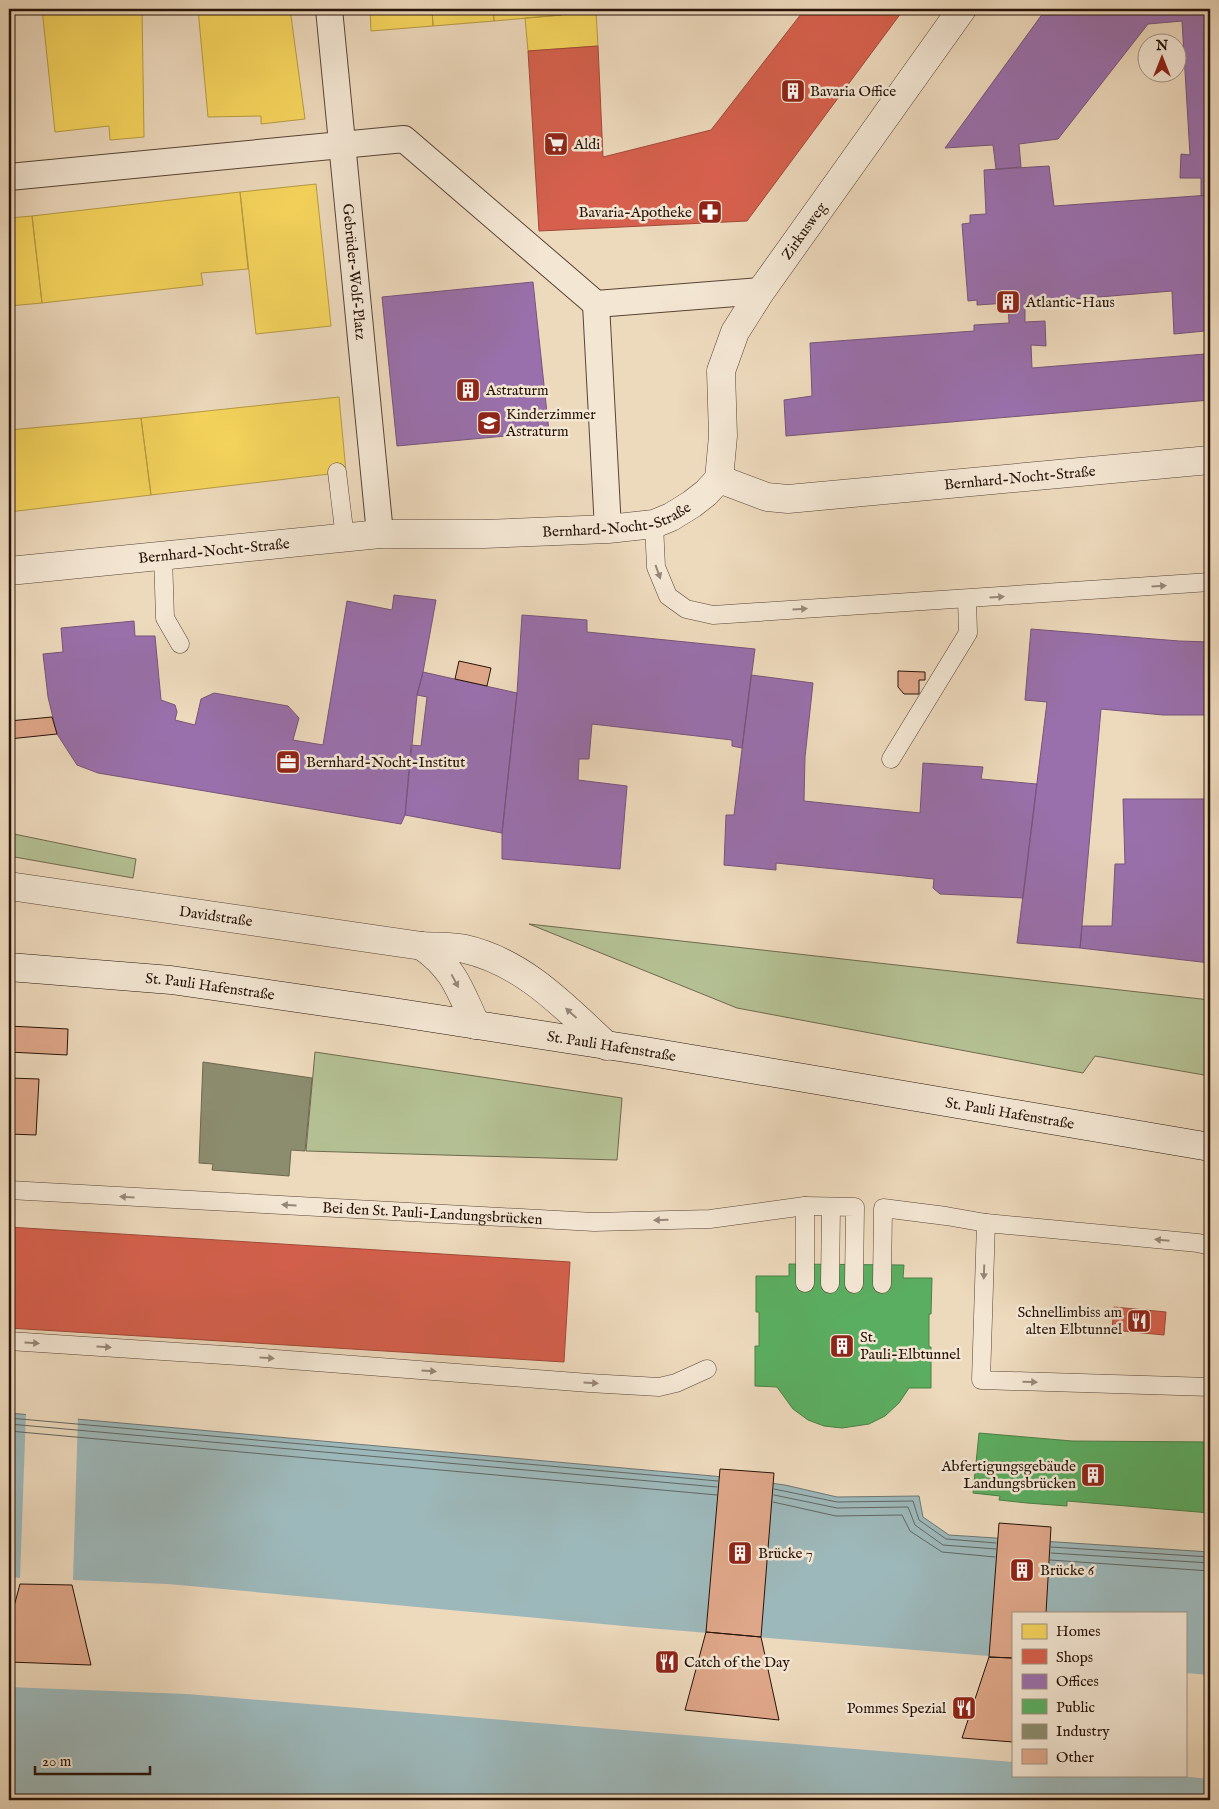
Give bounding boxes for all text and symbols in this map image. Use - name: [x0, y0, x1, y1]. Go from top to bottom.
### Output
- north arrow: [1136, 32, 1186, 82]
- text: N: [1155, 37, 1168, 55]
- building icon: Bavaria Office: [780, 78, 806, 104]
- place label: Bavaria Office: [810, 82, 896, 101]
- supermarket icon: Aldi: [543, 131, 569, 157]
- place label: Aldi: [573, 135, 600, 154]
- street label: Zirkusweg: [777, 198, 831, 263]
- pharmacy icon: Bavaria-Apotheke: [697, 199, 723, 225]
- street label: Gebrüder-Wolf-Platz: [338, 203, 371, 341]
- place label: Bavaria-Apotheke: [579, 203, 692, 222]
- building icon: Atlantic-Haus: [995, 289, 1021, 315]
- place label: Atlantic-Haus: [1025, 293, 1115, 312]
- building icon: Astraturm: [455, 377, 481, 403]
- place label: Astraturm: [485, 381, 549, 400]
- place label: Kinderzimmer Astraturm: [505, 405, 596, 441]
- school or university icon: Kinderzimmer Astraturm: [476, 410, 502, 436]
- street label: Bernhard-Nocht-Straße: [943, 461, 1096, 494]
- street label: Bernhard-Nocht-Straße: [542, 498, 694, 541]
- street label: Bernhard-Nocht-Straße: [137, 534, 291, 568]
- one-way arrow: [655, 565, 663, 580]
- one-way arrow: [1151, 581, 1167, 589]
- one-way arrow: [989, 592, 1005, 600]
- one-way arrow: [792, 605, 808, 613]
- office icon: Bernhard-Nocht-Institut: [275, 749, 301, 775]
- place label: Bernhard-Nocht-Institut: [306, 753, 465, 772]
- street label: Davidstraße: [178, 901, 254, 931]
- street label: St. Pauli Hafenstraße: [145, 968, 276, 1004]
- one-way arrow: [451, 974, 459, 988]
- one-way arrow: [565, 1007, 577, 1019]
- street label: St. Pauli Hafenstraße: [546, 1026, 678, 1066]
- street label: St. Pauli Hafenstraße: [944, 1093, 1076, 1133]
- one-way arrow: [119, 1192, 135, 1200]
- street label: Bei den St. Pauli-Landungsbrücken: [322, 1198, 543, 1229]
- one-way arrow: [281, 1201, 297, 1209]
- one-way arrow: [653, 1217, 669, 1225]
- one-way arrow: [1154, 1236, 1170, 1244]
- one-way arrow: [980, 1264, 988, 1280]
- place label: Schnellimbiss am alten Elbtunnel: [1017, 1303, 1123, 1339]
- restaurant icon: Schnellimbiss am alten Elbtunnel: [1126, 1308, 1152, 1334]
- place label: St. Pauli-Elbtunnel: [860, 1328, 961, 1364]
- building icon: St. Pauli-Elbtunnel: [829, 1333, 855, 1359]
- one-way arrow: [25, 1339, 41, 1347]
- one-way arrow: [97, 1343, 113, 1351]
- one-way arrow: [259, 1354, 275, 1362]
- one-way arrow: [421, 1367, 437, 1375]
- one-way arrow: [1022, 1378, 1038, 1386]
- one-way arrow: [583, 1379, 599, 1387]
- place label: Abfertigungsgebäude Landungsbrücken: [940, 1457, 1076, 1493]
- building icon: Abfertigungsgebäude Landungsbrücken: [1080, 1462, 1106, 1488]
- building icon: Brücke 7: [727, 1540, 753, 1566]
- place label: Brücke 7: [758, 1544, 813, 1563]
- building icon: Brücke 6: [1009, 1557, 1035, 1583]
- place label: Brücke 6: [1040, 1561, 1095, 1580]
- legend: [1012, 1612, 1186, 1776]
- text: Homes: [1056, 1622, 1100, 1641]
- text: Shops: [1056, 1648, 1093, 1667]
- restaurant icon: Catch of the Day: [654, 1649, 680, 1675]
- place label: Catch of the Day: [684, 1653, 790, 1672]
- text: Offices: [1056, 1672, 1099, 1691]
- restaurant icon: Pommes Spezial: [951, 1695, 977, 1721]
- text: Public: [1056, 1698, 1095, 1717]
- place label: Pommes Spezial: [847, 1699, 947, 1718]
- text: Industry: [1056, 1722, 1110, 1741]
- scale bar: [35, 1744, 150, 1776]
- text: Other: [1056, 1748, 1094, 1767]
- text: 20 m: [42, 1752, 72, 1771]

